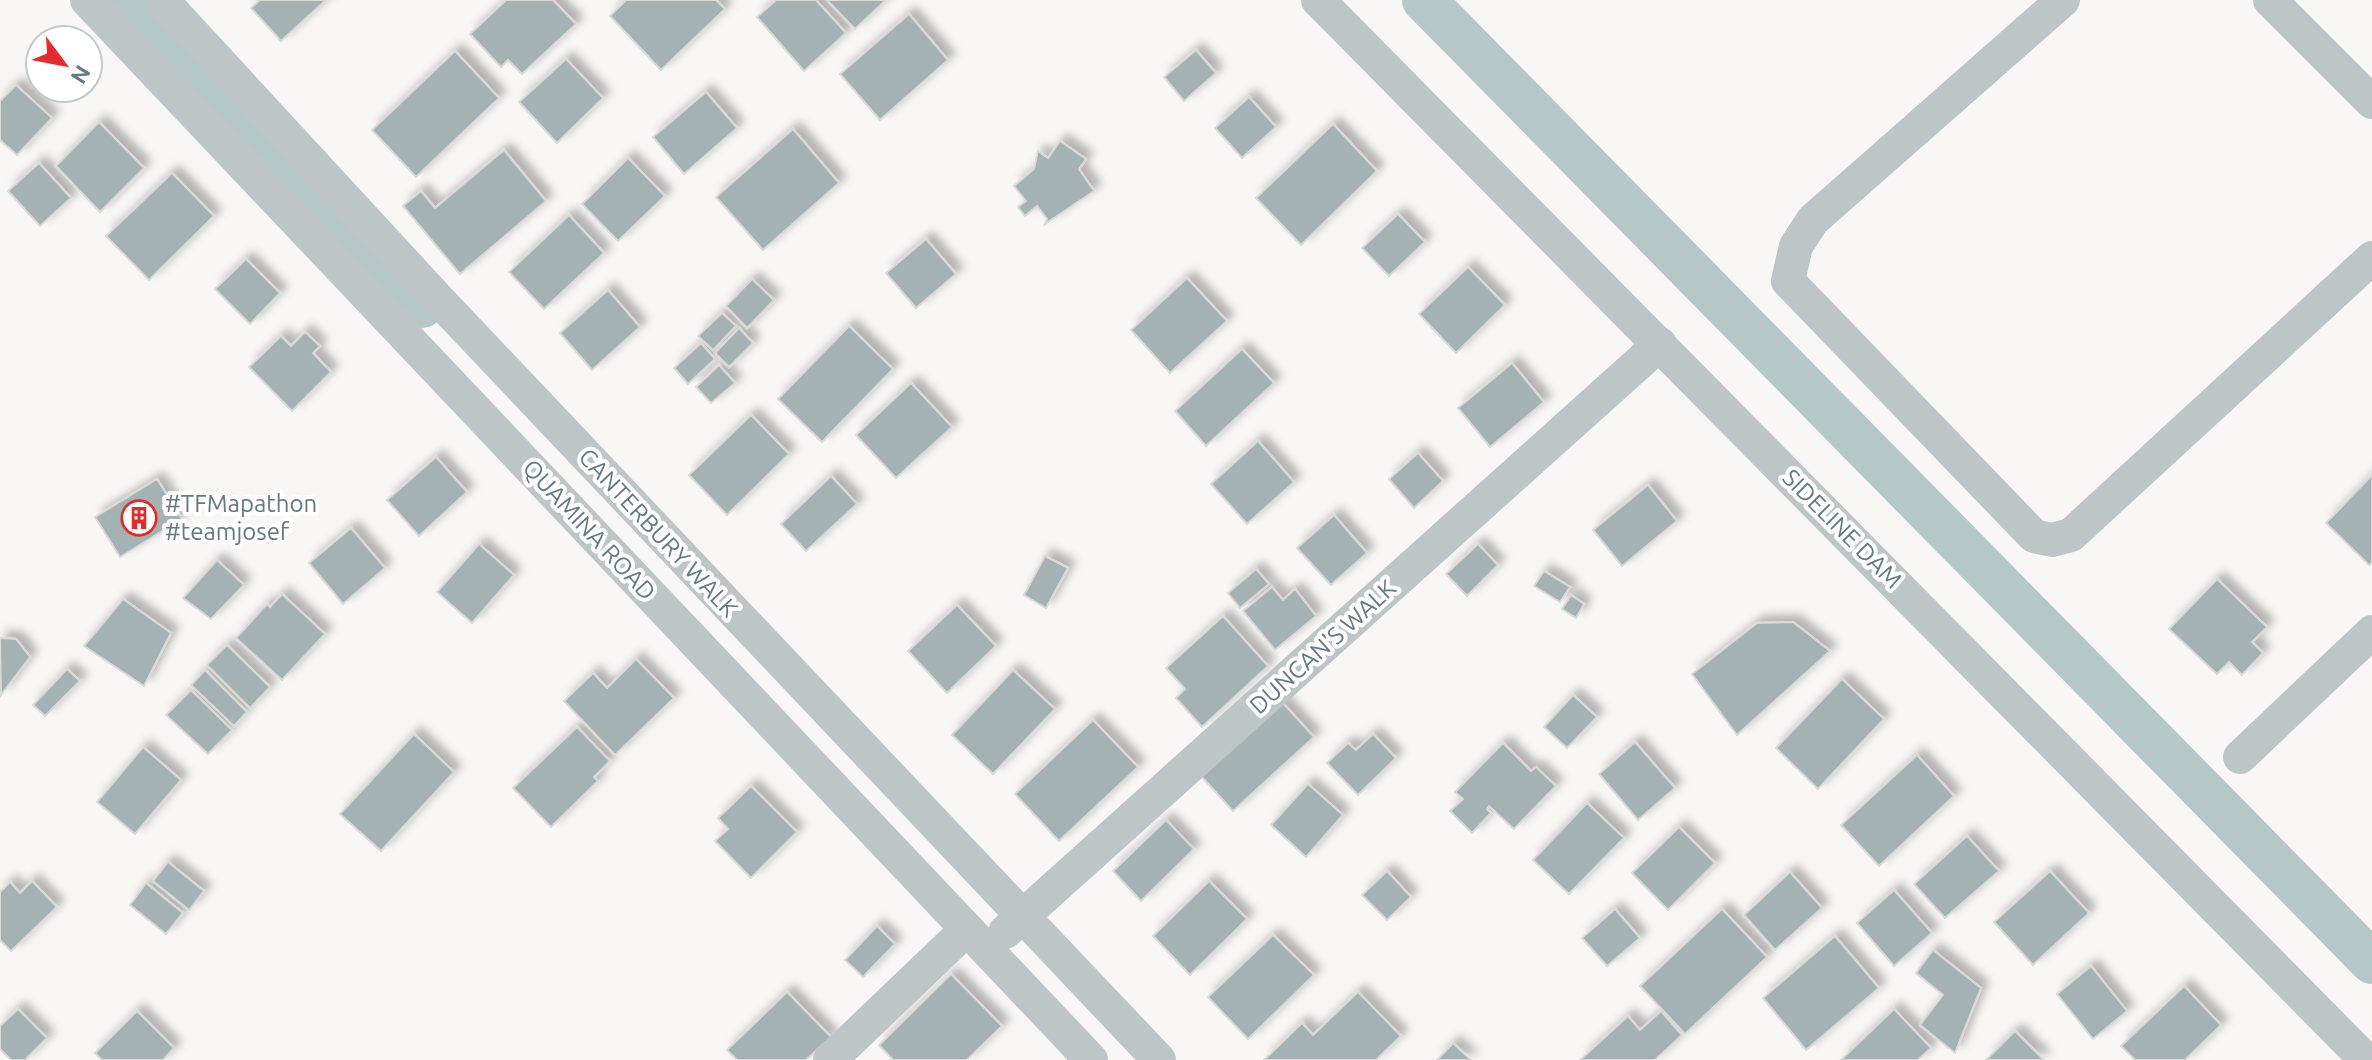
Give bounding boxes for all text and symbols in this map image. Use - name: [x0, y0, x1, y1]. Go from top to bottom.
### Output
- north arrow: [24, 24, 104, 104]
- text: N: [66, 61, 96, 88]
- street label: CANTERBURY WALK: [574, 443, 743, 623]
- street label: QUAMINA ROAD: [518, 454, 661, 605]
- street label: SIDELINE DAM: [1777, 464, 1907, 594]
- place label: #TFMapathon #teamjosef: [165, 490, 317, 545]
- building icon: #TFMapathon #teamjosef: [120, 499, 158, 537]
- street label: DUNCAN'S WALK: [1244, 574, 1401, 719]

